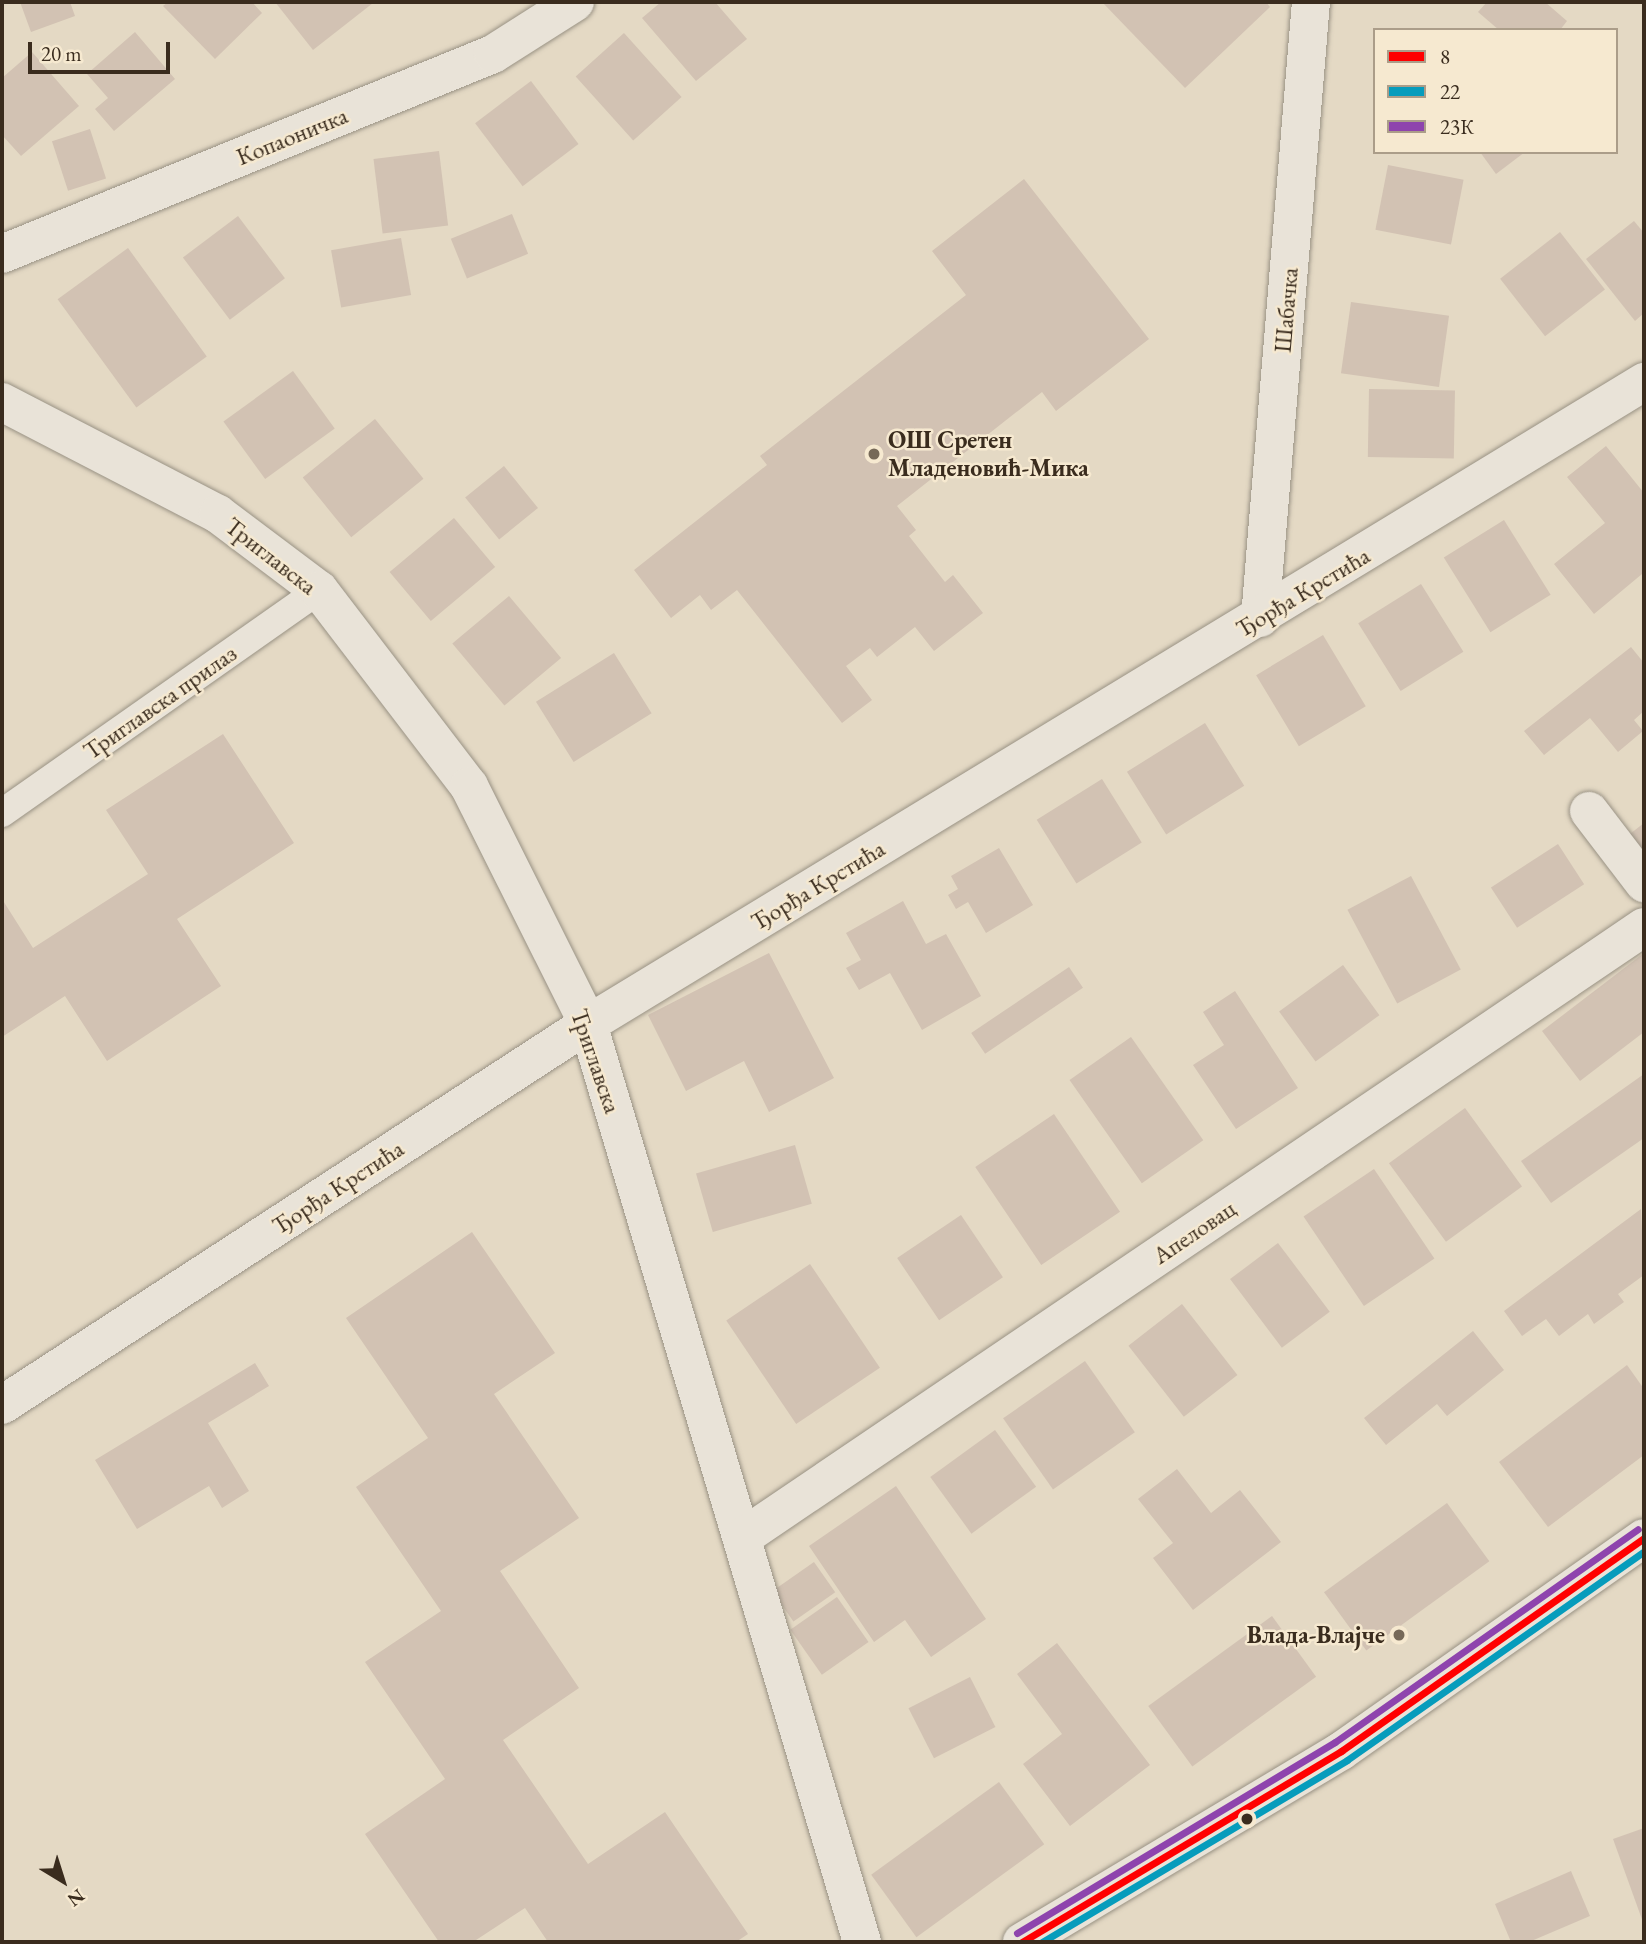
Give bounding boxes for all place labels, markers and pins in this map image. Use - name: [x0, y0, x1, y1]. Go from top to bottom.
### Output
- place label: ОШ Сретен Младеновић-Мика: [888, 426, 1089, 482]
- marker: ОШ Сретен Младеновић-Мика: [866, 446, 882, 462]
- place label: Влада-Влајче: [1247, 1621, 1385, 1649]
- marker: Влада-Влајче: [1391, 1627, 1407, 1643]
- unlabelled marker: [1240, 1812, 1254, 1826]

